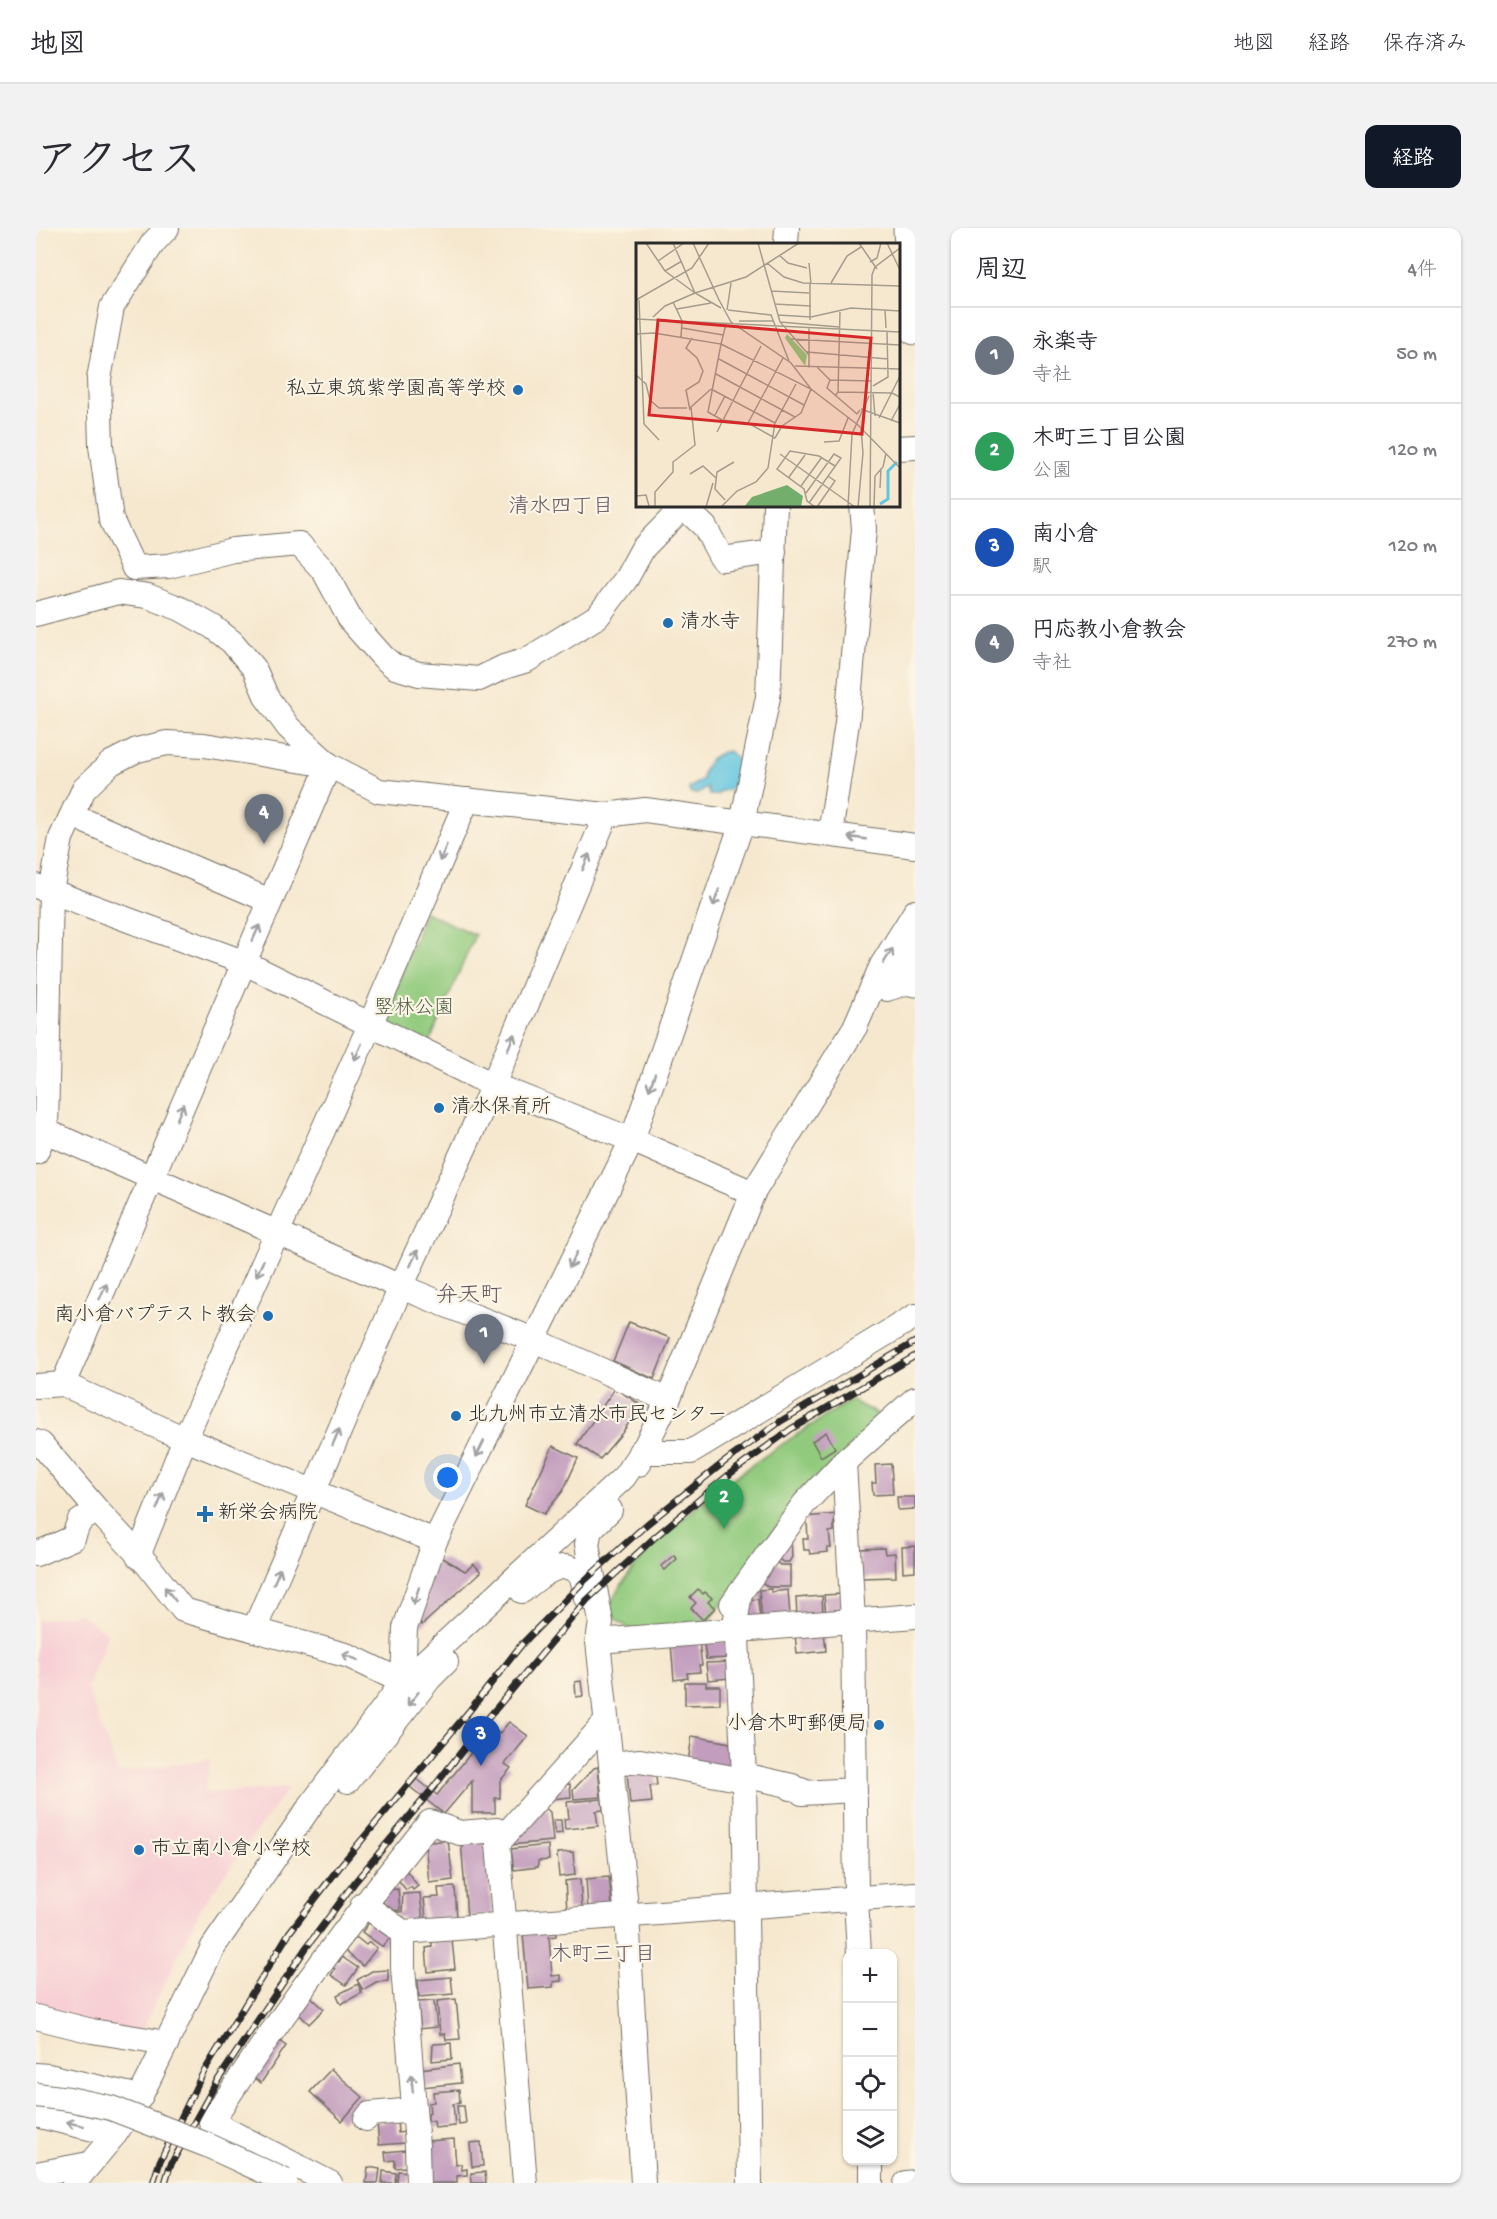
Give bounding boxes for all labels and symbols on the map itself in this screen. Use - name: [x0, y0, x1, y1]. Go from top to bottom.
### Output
- inset map: [636, 243, 900, 507]
- place label: 私立東筑紫学園高等学校: [286, 377, 506, 402]
- marker: 私立東筑紫学園高等学校: [511, 383, 525, 397]
- district label: 清水四丁目: [509, 494, 614, 521]
- place label: 清水寺: [680, 610, 740, 635]
- marker: 清水寺: [661, 616, 675, 630]
- pin: 4: [244, 794, 284, 844]
- one-way arrow: [848, 832, 867, 843]
- one-way arrow: [437, 844, 449, 862]
- one-way arrow: [581, 854, 592, 872]
- one-way arrow: [710, 888, 721, 907]
- one-way arrow: [251, 924, 262, 942]
- one-way arrow: [883, 948, 895, 965]
- park label: 竪林公園: [374, 997, 454, 1021]
- one-way arrow: [506, 1034, 517, 1052]
- one-way arrow: [351, 1042, 363, 1060]
- one-way arrow: [646, 1072, 657, 1091]
- place label: 清水保育所: [451, 1095, 551, 1120]
- marker: 清水保育所: [432, 1101, 446, 1115]
- one-way arrow: [175, 1103, 186, 1122]
- one-way arrow: [408, 1250, 420, 1268]
- one-way arrow: [567, 1251, 578, 1269]
- one-way arrow: [254, 1258, 266, 1276]
- one-way arrow: [98, 1283, 109, 1301]
- district label: 弁天町: [436, 1283, 502, 1310]
- place label: 南小倉バプテスト教会: [54, 1303, 256, 1328]
- marker: 南小倉バプテスト教会: [261, 1309, 275, 1323]
- pin: 1: [464, 1314, 504, 1364]
- place label: 北九州市立清水市民センター: [468, 1403, 727, 1428]
- marker: 北九州市立清水市民センター: [449, 1409, 463, 1423]
- one-way arrow: [331, 1429, 342, 1447]
- one-way arrow: [474, 1440, 486, 1458]
- your location: [433, 1463, 462, 1492]
- pin: 2: [704, 1480, 744, 1529]
- one-way arrow: [155, 1493, 166, 1511]
- place label: 新栄会病院: [218, 1501, 318, 1526]
- marker: 新栄会病院: [196, 1505, 214, 1523]
- one-way arrow: [272, 1567, 283, 1585]
- one-way arrow: [163, 1586, 176, 1602]
- one-way arrow: [410, 1586, 421, 1605]
- one-way arrow: [341, 1651, 360, 1662]
- one-way arrow: [407, 1691, 419, 1707]
- place label: 小倉木町郵便局: [727, 1712, 867, 1737]
- pin: 3: [462, 1716, 500, 1766]
- marker: 小倉木町郵便局: [872, 1718, 886, 1732]
- place label: 市立南小倉小学校: [151, 1837, 311, 1862]
- marker: 市立南小倉小学校: [132, 1843, 146, 1857]
- district label: 木町三丁目: [551, 1943, 656, 1969]
- one-way arrow: [406, 2073, 417, 2093]
- one-way arrow: [66, 2118, 85, 2130]

